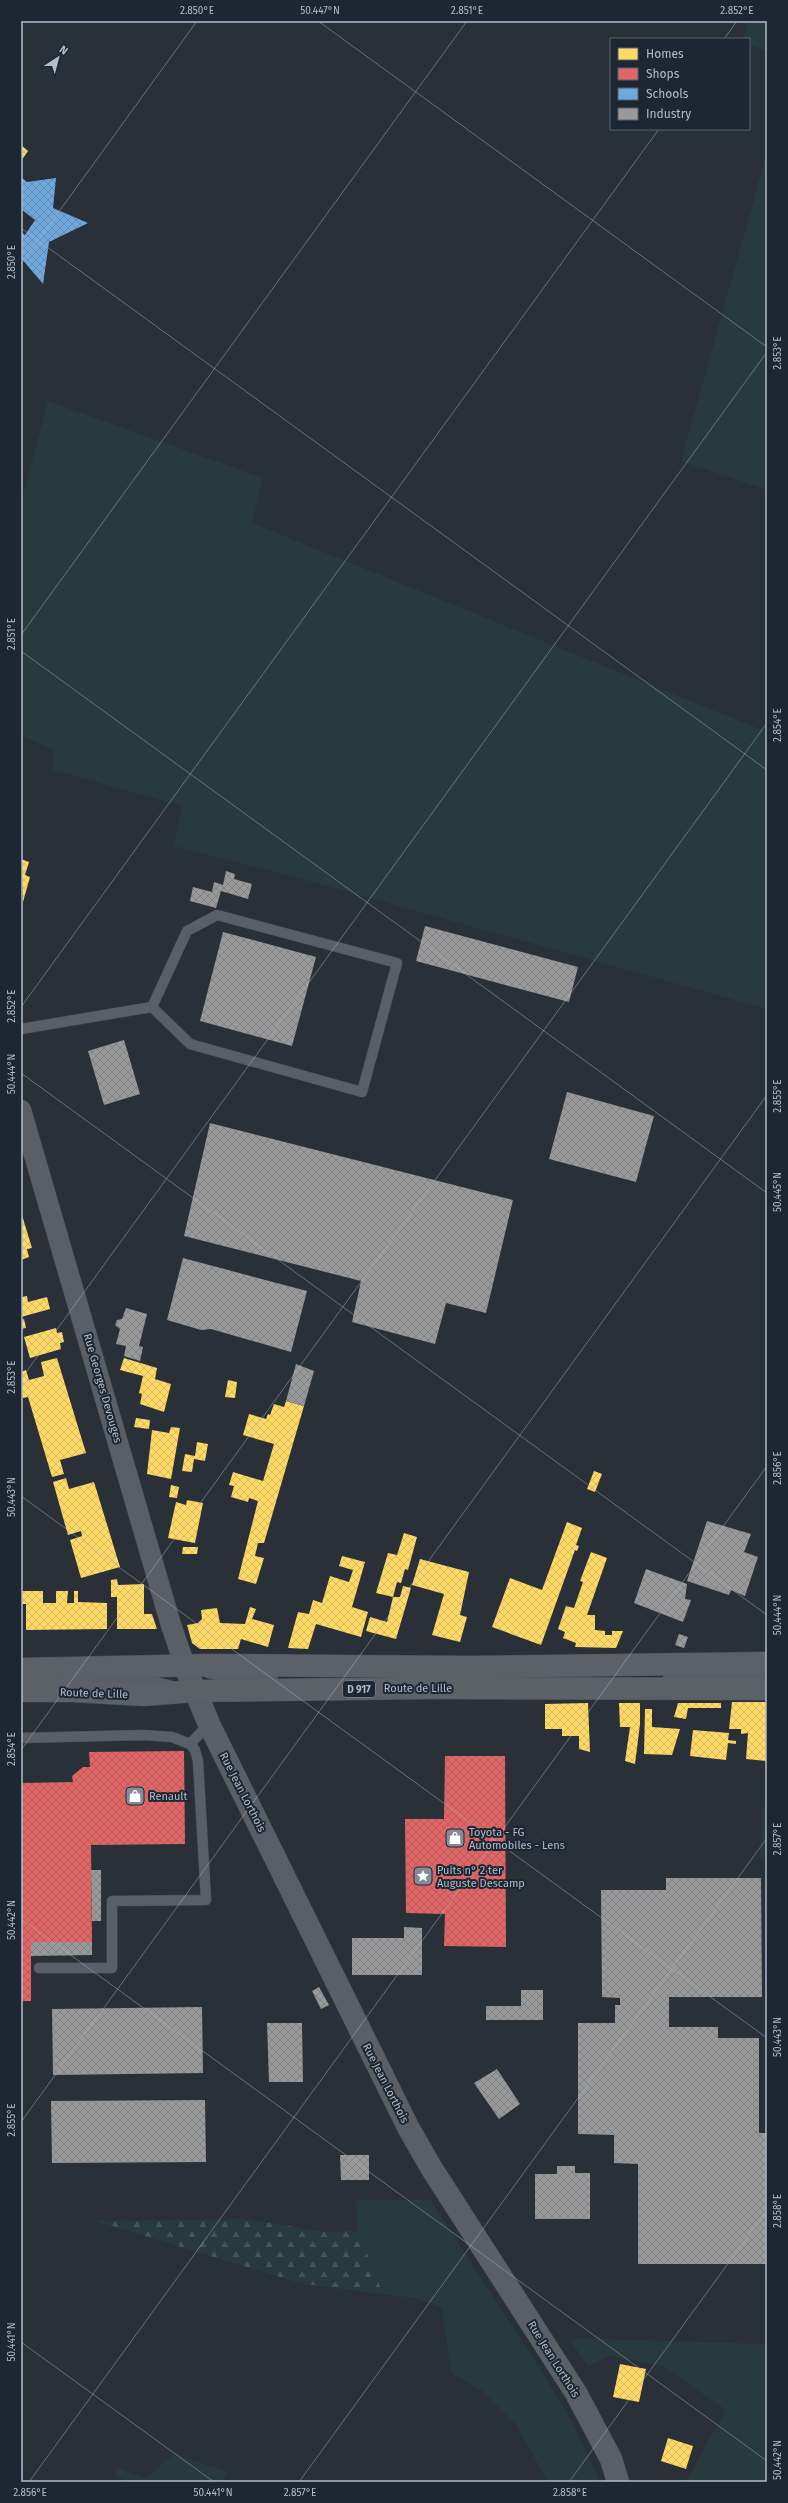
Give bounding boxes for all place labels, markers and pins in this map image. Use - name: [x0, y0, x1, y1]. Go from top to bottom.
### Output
- shop icon: Renault: [124, 1785, 146, 1807]
- place label: Renault: [149, 1790, 188, 1803]
- place label: Toyota - FG Automobiles - Lens: [469, 1826, 565, 1852]
- shop icon: Toyota - FG Automobiles - Lens: [444, 1827, 466, 1849]
- place label: Puits n° 2 ter Auguste Descamp: [437, 1864, 525, 1890]
- place icon: Puits n° 2 ter Auguste Descamp: [412, 1865, 434, 1887]

